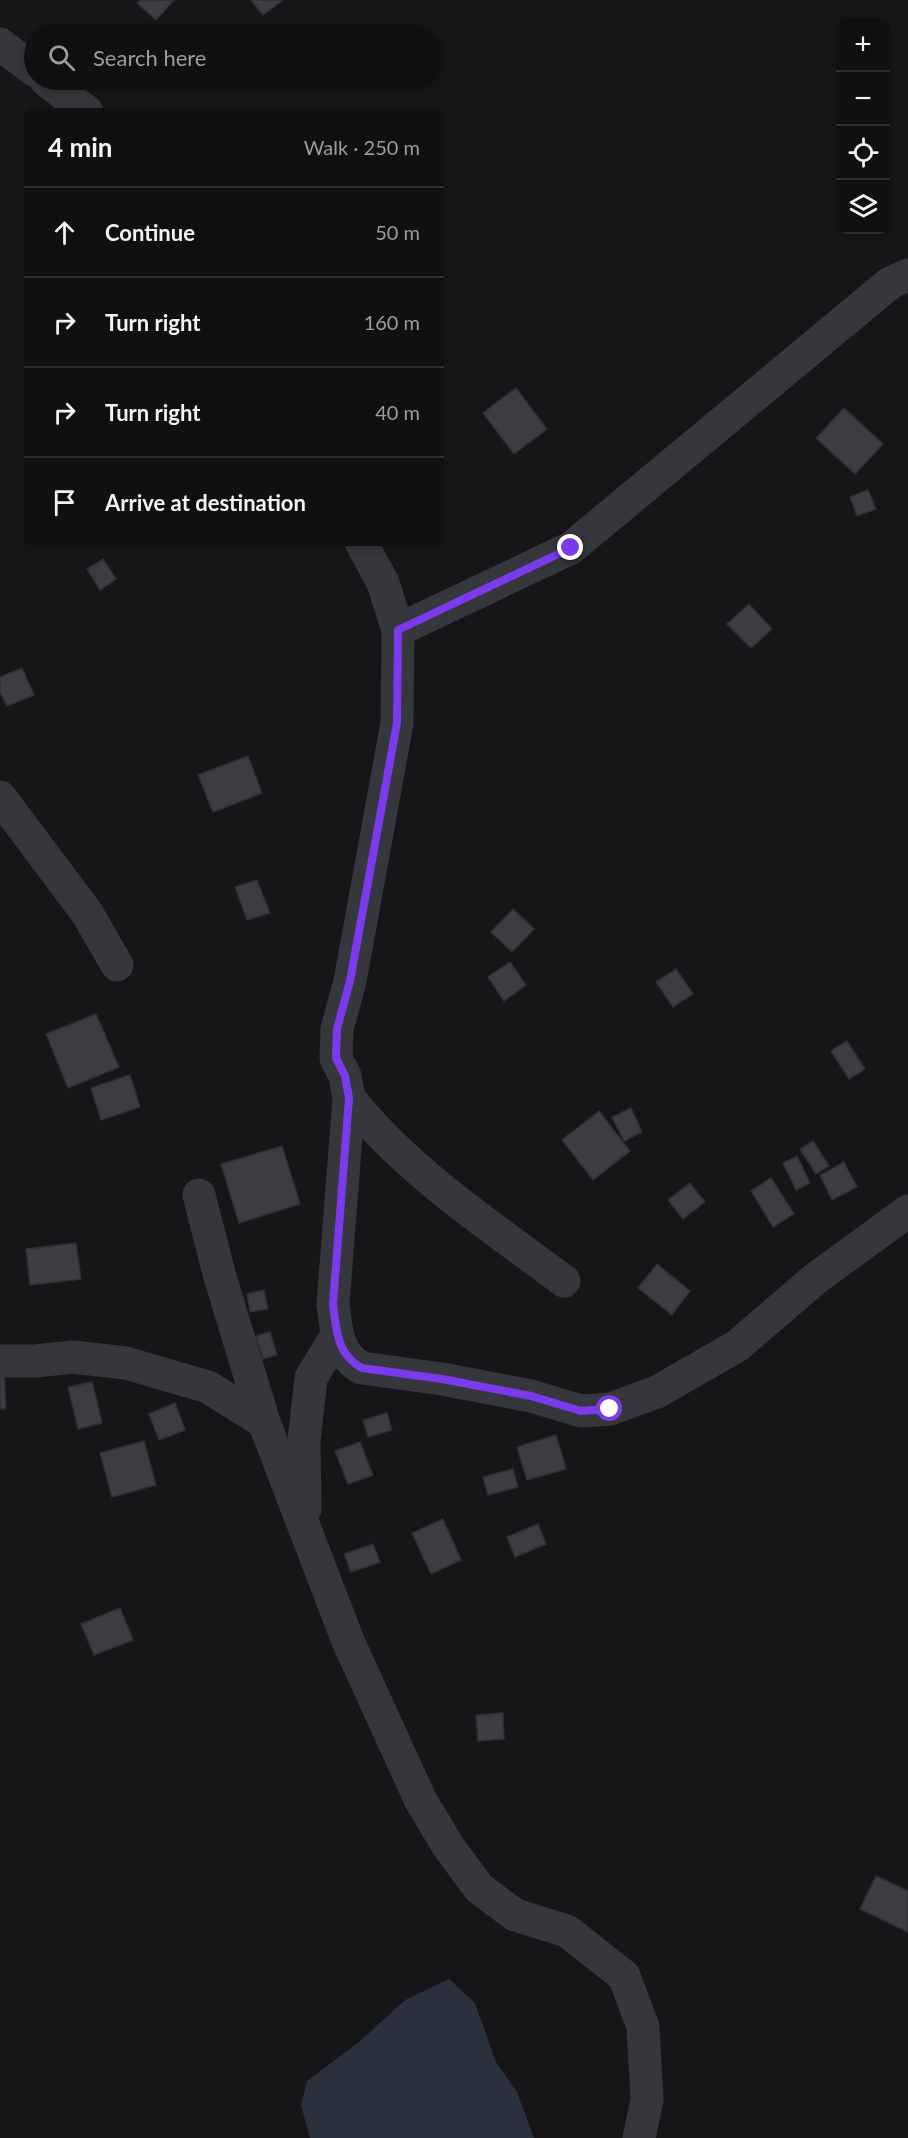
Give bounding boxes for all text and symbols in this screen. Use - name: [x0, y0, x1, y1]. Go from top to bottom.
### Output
- map controls: [836, 18, 890, 234]
- button: +: [836, 18, 890, 72]
- search box: [24, 24, 444, 90]
- icon: search: [45, 41, 78, 74]
- text: Search here: [93, 44, 206, 71]
- button: −: [836, 72, 890, 126]
- button: locate: [836, 126, 890, 180]
- text: 4 min: [48, 131, 112, 163]
- text: Walk · 250 m: [304, 135, 420, 159]
- button: layers: [836, 180, 890, 234]
- icon: ahead: [48, 216, 81, 249]
- text: Continue: [105, 219, 195, 246]
- text: 50 m: [375, 220, 420, 244]
- icon: right: [48, 306, 81, 339]
- text: Turn right: [105, 309, 200, 336]
- text: 160 m: [364, 310, 420, 334]
- icon: right: [48, 396, 81, 429]
- text: Turn right: [105, 399, 200, 426]
- text: 40 m: [375, 400, 420, 424]
- icon: arrive: [48, 486, 81, 519]
- text: Arrive at destination: [105, 489, 306, 516]
- route end: [557, 534, 583, 560]
- route start: [596, 1395, 622, 1421]

